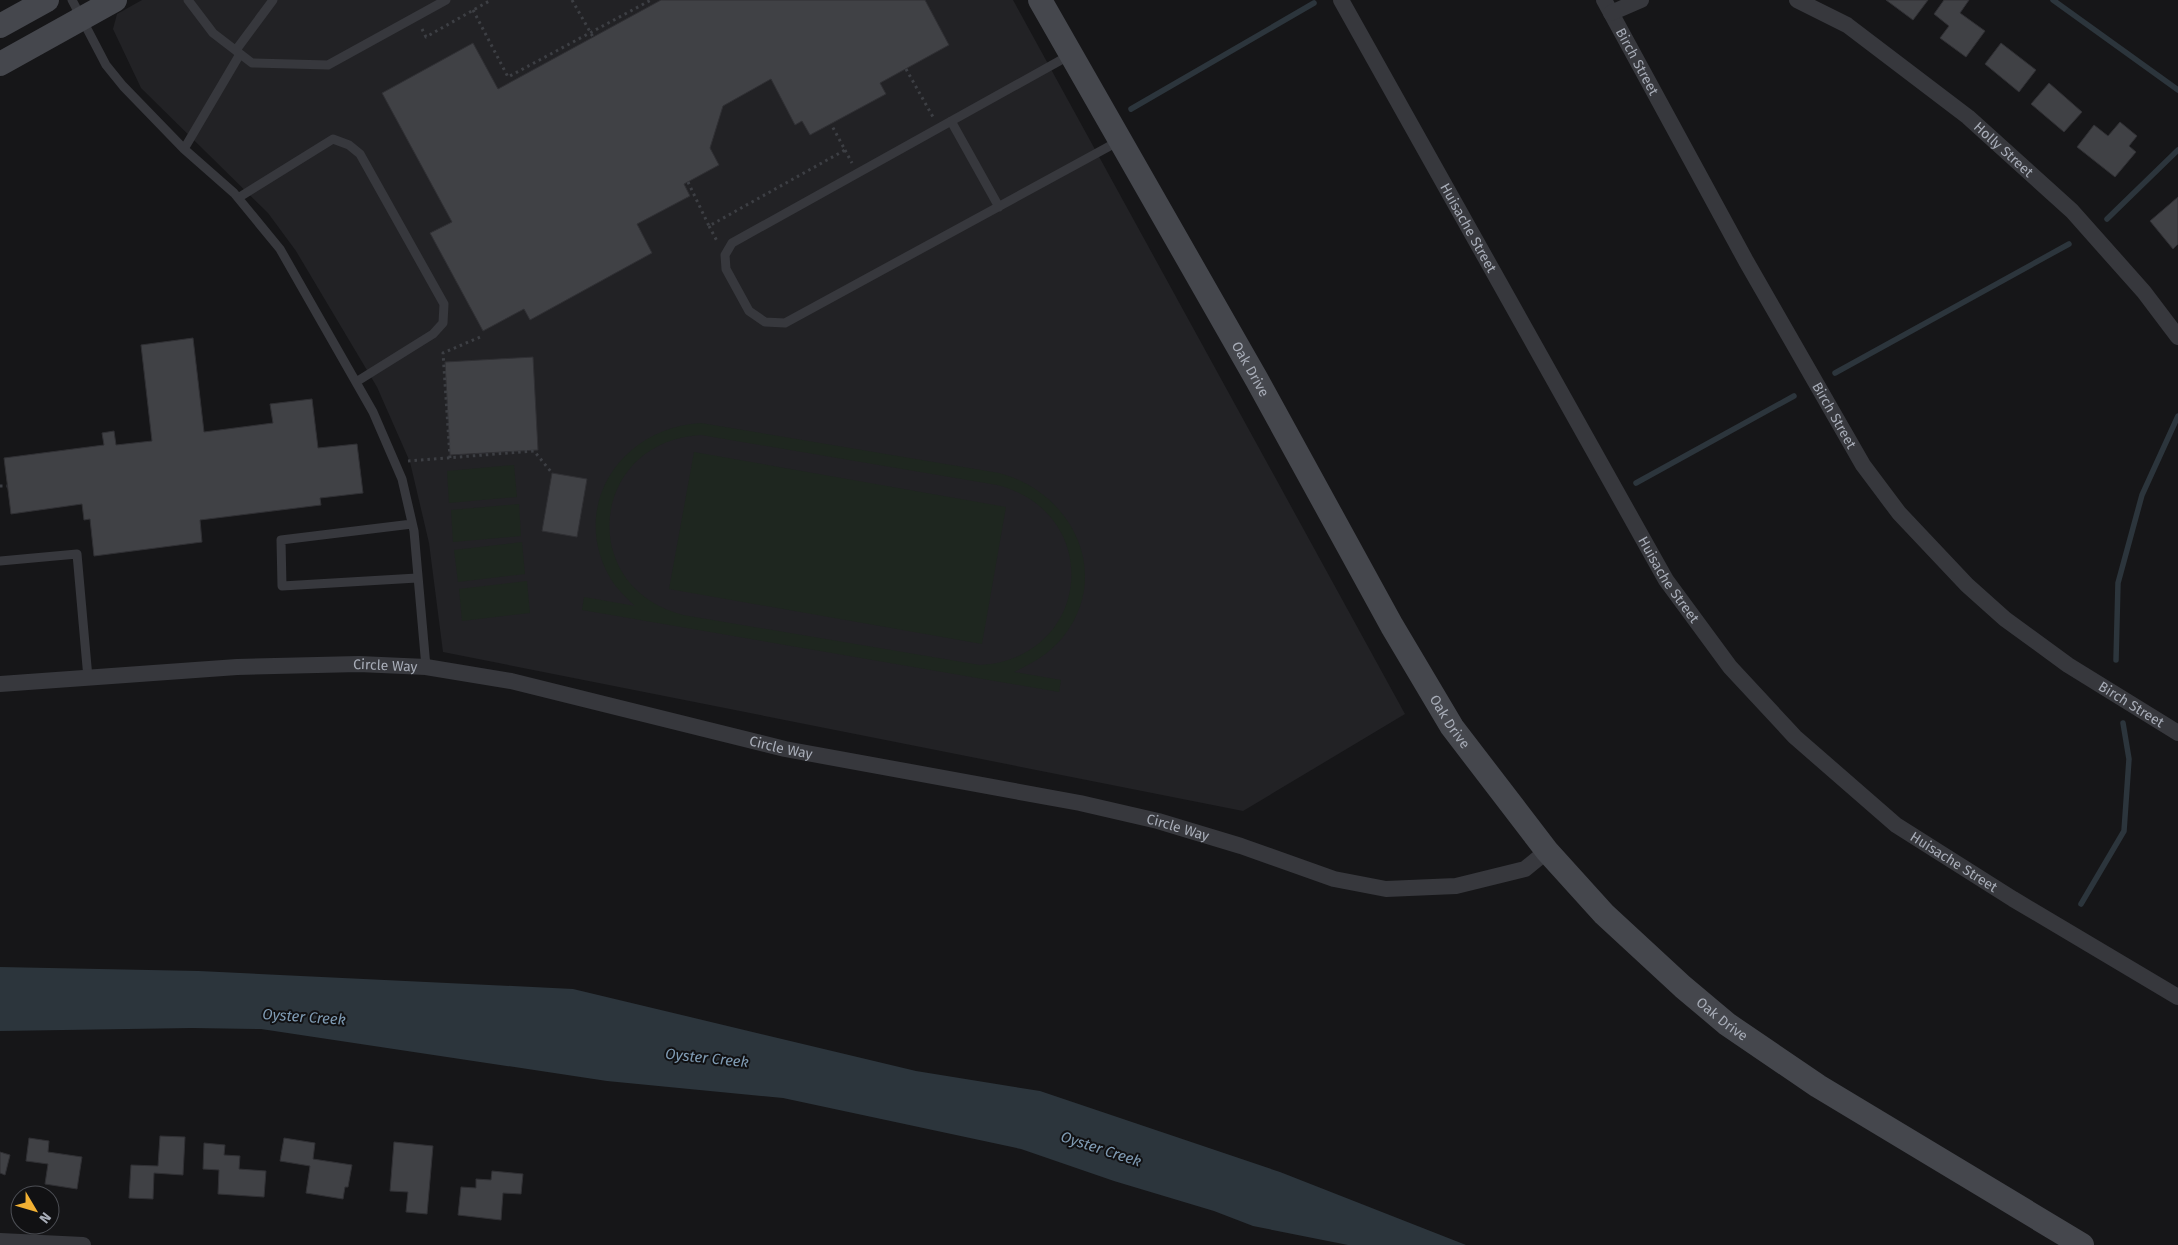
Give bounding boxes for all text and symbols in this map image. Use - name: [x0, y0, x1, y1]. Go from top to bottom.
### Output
- street label: Birch Street: [1612, 25, 1663, 99]
- street label: Holly Street: [1970, 118, 2037, 182]
- street label: Huisache Street: [1436, 180, 1500, 277]
- street label: Oak Drive: [1228, 339, 1273, 400]
- street label: Birch Street: [1808, 379, 1860, 453]
- street label: Huisache Street: [1634, 533, 1703, 627]
- street label: Circle Way: [353, 656, 418, 676]
- street label: Birch Street: [2095, 678, 2168, 732]
- street label: Oak Drive: [1426, 692, 1473, 752]
- street label: Circle Way: [748, 732, 814, 763]
- street label: Circle Way: [1145, 811, 1211, 845]
- street label: Huisache Street: [1907, 828, 2001, 897]
- street label: Oak Drive: [1693, 994, 1751, 1045]
- water label: Oyster Creek: [262, 1005, 346, 1029]
- water label: Oyster Creek: [664, 1045, 750, 1071]
- water label: Oyster Creek: [1058, 1128, 1144, 1170]
- north arrow: [10, 1185, 60, 1235]
- text: N: [35, 1209, 54, 1227]

